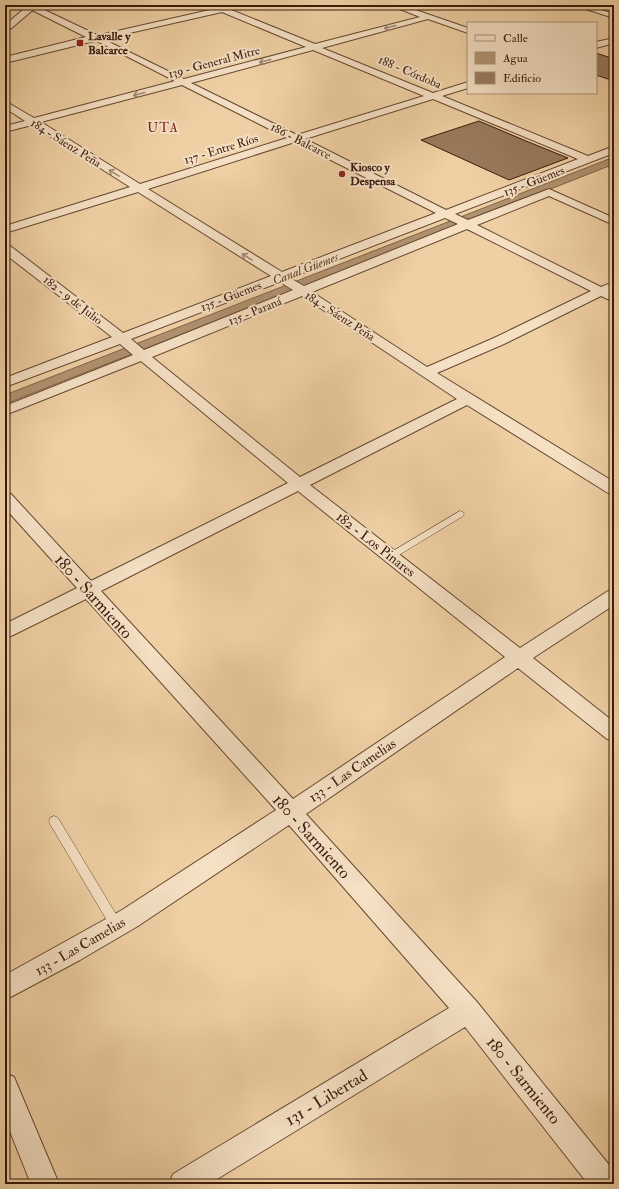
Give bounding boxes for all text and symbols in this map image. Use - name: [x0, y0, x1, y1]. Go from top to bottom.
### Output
- legend: [467, 22, 597, 94]
- one-way arrow: [384, 24, 397, 31]
- place label: Lavalle y Balcarce: [88, 29, 131, 58]
- text: Calle: [503, 31, 528, 46]
- marker: Lavalle y Balcarce: [75, 38, 85, 48]
- street label: 139 - General Mitre: [167, 43, 262, 82]
- text: Agua: [502, 51, 529, 66]
- street label: 188 - Córdoba: [376, 52, 445, 93]
- one-way arrow: [259, 58, 272, 65]
- text: Edificio: [503, 71, 541, 86]
- one-way arrow: [133, 90, 146, 98]
- street label: 184 - Sáenz Peña: [28, 116, 105, 172]
- district label: UTA: [147, 120, 179, 136]
- street label: 186 - Balcarce: [268, 120, 334, 163]
- street label: 137 - Entre Ríos: [182, 131, 260, 168]
- place label: Kiosco y Despensa: [350, 160, 396, 189]
- street label: 135 - Güemes: [502, 163, 567, 200]
- one-way arrow: [108, 168, 120, 176]
- marker: Kiosco y Despensa: [337, 169, 347, 179]
- water label: Canal Güemes: [270, 249, 341, 289]
- one-way arrow: [242, 253, 253, 261]
- street label: 182 - 9 de Julio: [40, 273, 105, 328]
- street label: 135 - Güemes: [199, 278, 264, 315]
- street label: 184 - Sáenz Peña: [302, 288, 378, 345]
- street label: 135 - Paraná: [226, 294, 285, 329]
- street label: 182 - Los Pinares: [333, 508, 419, 581]
- street label: 180 - Sarmiento: [50, 550, 137, 643]
- street label: 133 - Las Camelias: [305, 735, 399, 806]
- street label: 180 - Sarmiento: [268, 790, 355, 883]
- street label: 133 - Las Camelias: [32, 914, 129, 979]
- street label: 180 - Sarmiento: [482, 1032, 565, 1128]
- street label: 131 - Libertad: [281, 1064, 372, 1130]

